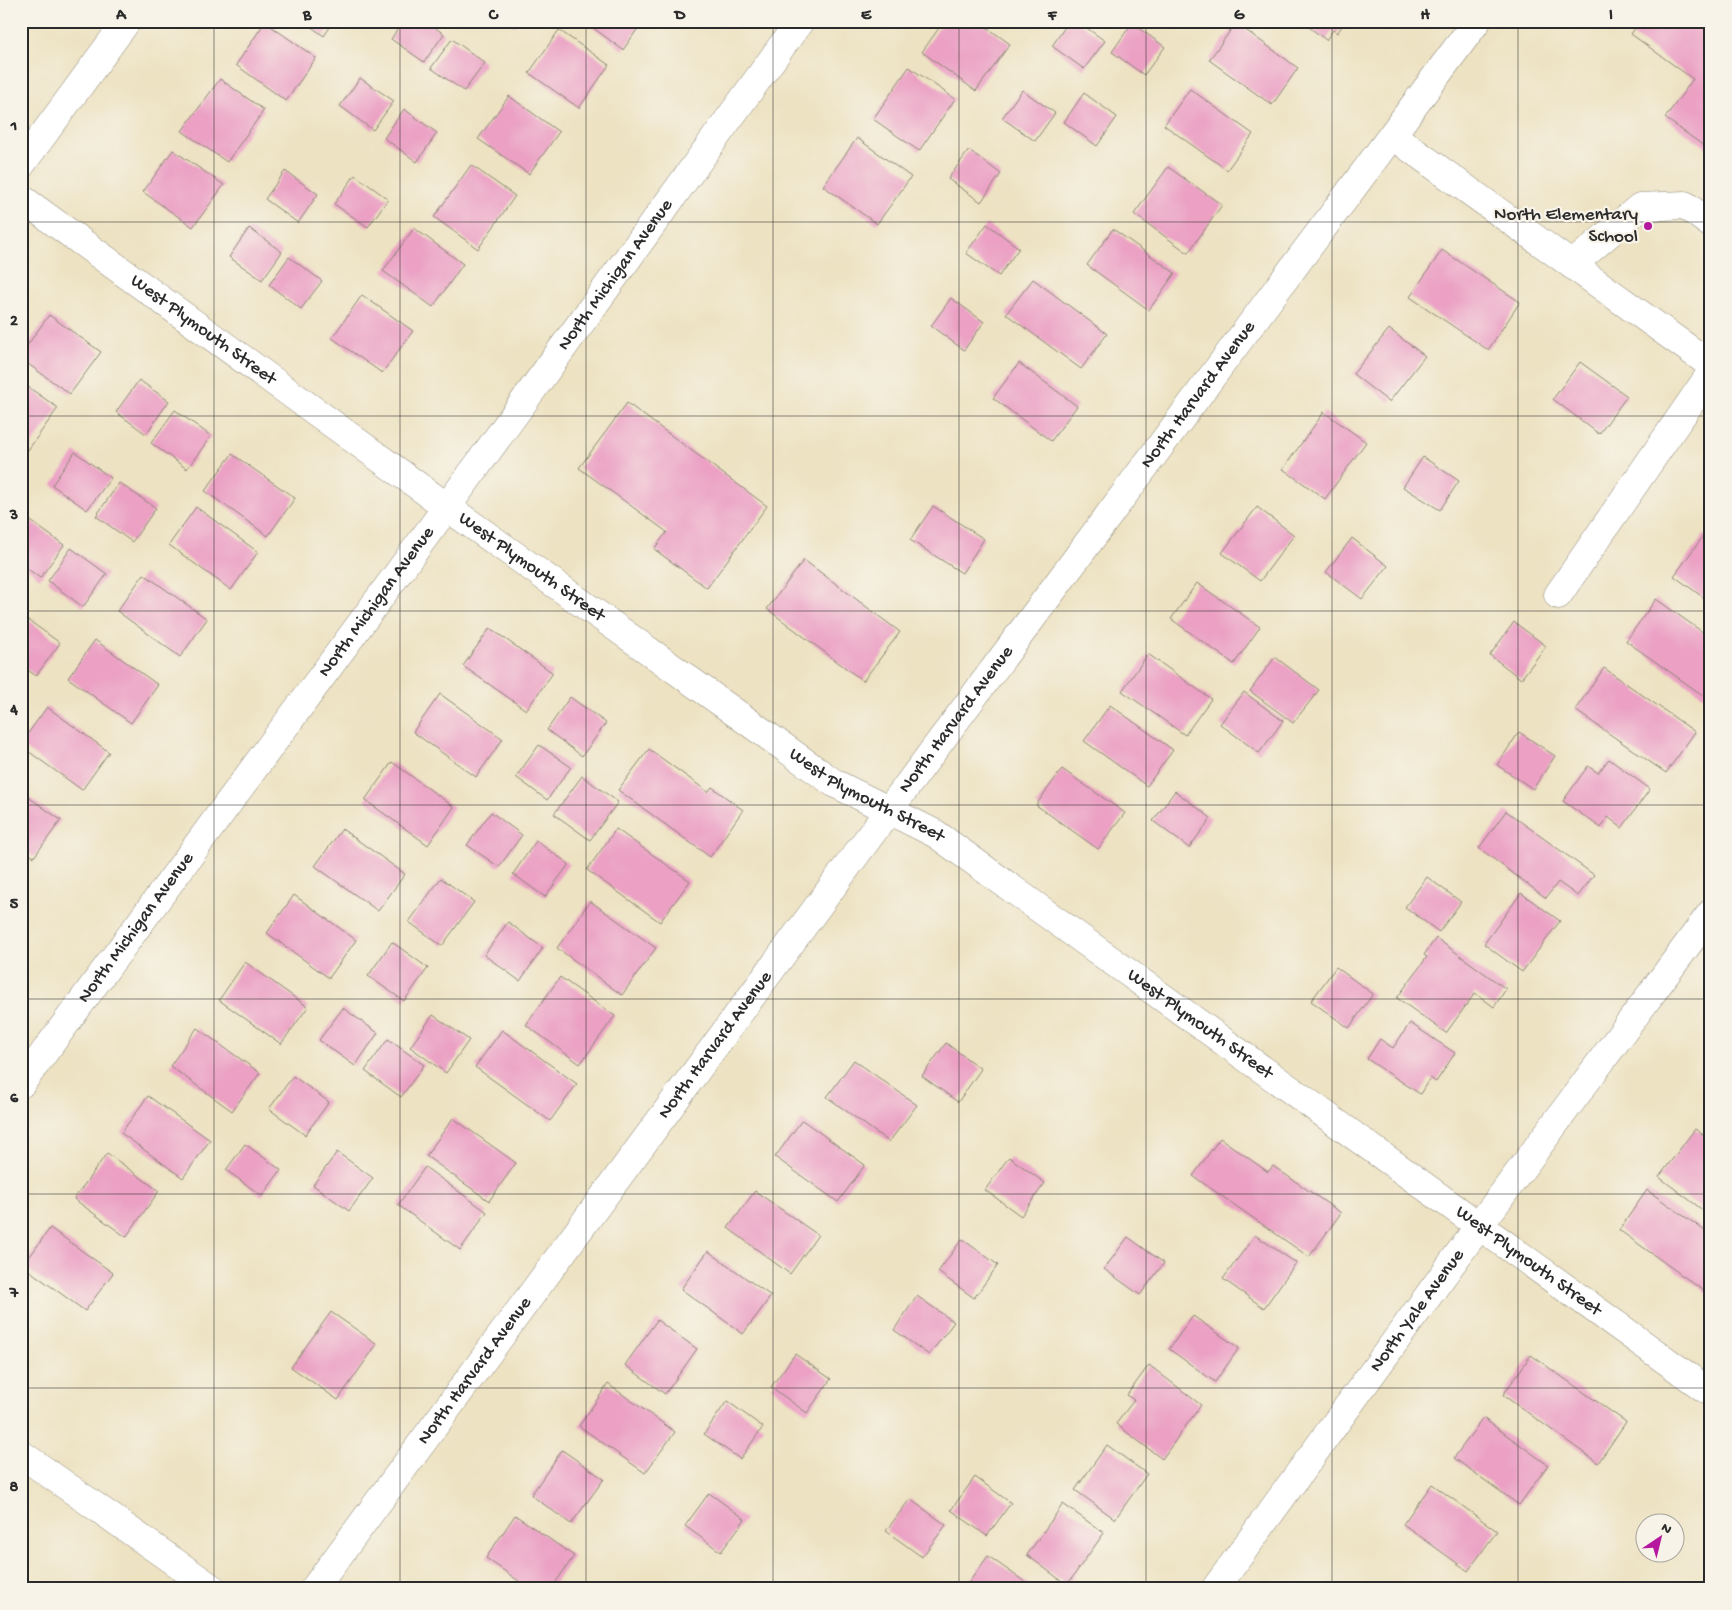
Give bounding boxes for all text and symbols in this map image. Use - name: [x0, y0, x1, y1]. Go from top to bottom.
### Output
- text: A: [115, 7, 127, 26]
- text: B: [302, 7, 312, 26]
- text: C: [488, 7, 499, 26]
- text: D: [673, 7, 686, 26]
- text: E: [861, 7, 872, 26]
- text: F: [1047, 7, 1058, 26]
- text: G: [1234, 7, 1245, 26]
- text: H: [1420, 7, 1430, 26]
- text: I: [1609, 7, 1613, 26]
- text: 1: [10, 118, 17, 137]
- street label: North Michigan Avenue: [553, 195, 678, 355]
- place label: North Elementary School: [1494, 204, 1639, 249]
- marker: North Elementary School: [1642, 220, 1654, 232]
- street label: West Plymouth Street: [126, 269, 282, 392]
- text: 2: [10, 313, 18, 332]
- street label: North Harvard Avenue: [1136, 316, 1261, 473]
- text: 3: [9, 507, 18, 526]
- street label: West Plymouth Street: [454, 507, 611, 629]
- street label: North Michigan Avenue: [313, 522, 440, 682]
- street label: North Harvard Avenue: [894, 641, 1019, 798]
- text: 4: [9, 702, 18, 721]
- street label: West Plymouth Street: [784, 743, 951, 849]
- street label: North Michigan Avenue: [73, 848, 199, 1008]
- text: 5: [10, 896, 19, 915]
- street label: West Plymouth Street: [1122, 964, 1279, 1086]
- street label: North Harvard Avenue: [653, 966, 778, 1124]
- text: 6: [10, 1090, 19, 1109]
- street label: West Plymouth Street: [1451, 1201, 1608, 1323]
- street label: North Yale Avenue: [1365, 1245, 1470, 1377]
- text: 7: [9, 1285, 19, 1304]
- street label: North Harvard Avenue: [413, 1292, 537, 1449]
- text: 8: [10, 1479, 19, 1498]
- north arrow: [1634, 1512, 1684, 1562]
- text: N: [1657, 1520, 1675, 1539]

